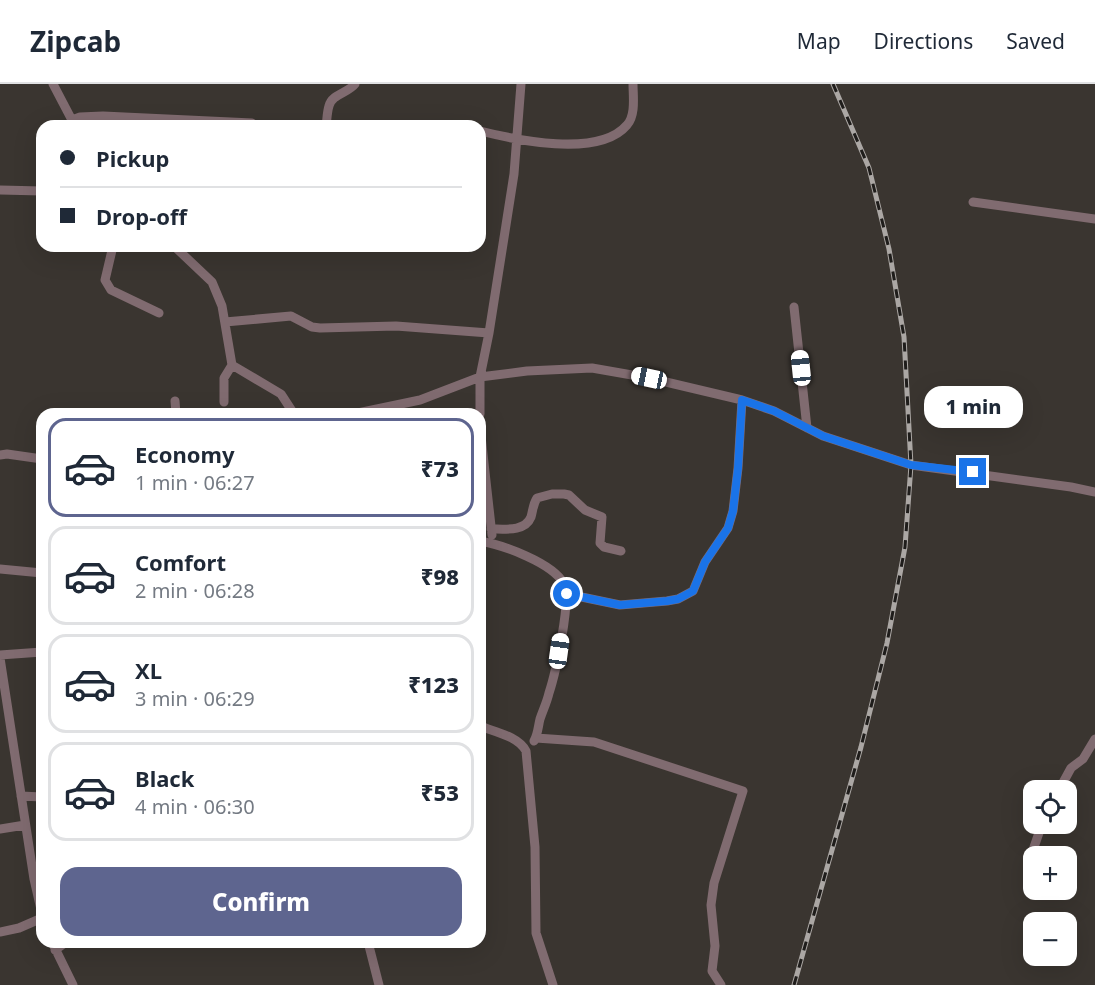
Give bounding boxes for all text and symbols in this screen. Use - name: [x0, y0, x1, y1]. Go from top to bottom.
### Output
- text: Zipcab: [30, 22, 121, 60]
- text: Map: [797, 27, 841, 55]
- text: Directions: [874, 27, 973, 55]
- text: Saved: [1006, 27, 1065, 55]
- text: Pickup: [96, 143, 169, 173]
- text: Drop-off: [96, 201, 187, 231]
- car: [790, 349, 812, 387]
- car: [630, 365, 668, 391]
- callout: 1 min: [924, 385, 1022, 427]
- text: 1 min: [946, 393, 1001, 420]
- text: Economy: [135, 439, 234, 469]
- icon: car: [63, 441, 117, 495]
- text: ₹73: [421, 453, 459, 483]
- route end: [959, 458, 986, 485]
- text: 1 min · 06:27: [135, 469, 255, 496]
- text: Comfort: [135, 547, 226, 577]
- icon: car: [63, 549, 117, 603]
- text: ₹98: [421, 561, 459, 591]
- text: 2 min · 06:28: [135, 577, 255, 604]
- route start: [553, 580, 580, 607]
- car: [548, 632, 570, 670]
- text: XL: [135, 655, 162, 685]
- icon: car: [63, 657, 117, 711]
- text: ₹123: [408, 669, 459, 699]
- text: 3 min · 06:29: [135, 685, 255, 712]
- text: Black: [135, 763, 194, 793]
- icon: car: [63, 765, 117, 819]
- text: ₹53: [421, 777, 459, 807]
- map controls: [1023, 780, 1077, 966]
- button: locate: [1023, 780, 1077, 834]
- text: 4 min · 06:30: [135, 793, 255, 820]
- button: +: [1023, 846, 1077, 900]
- button: Confirm: [60, 867, 462, 936]
- button: −: [1023, 912, 1077, 966]

